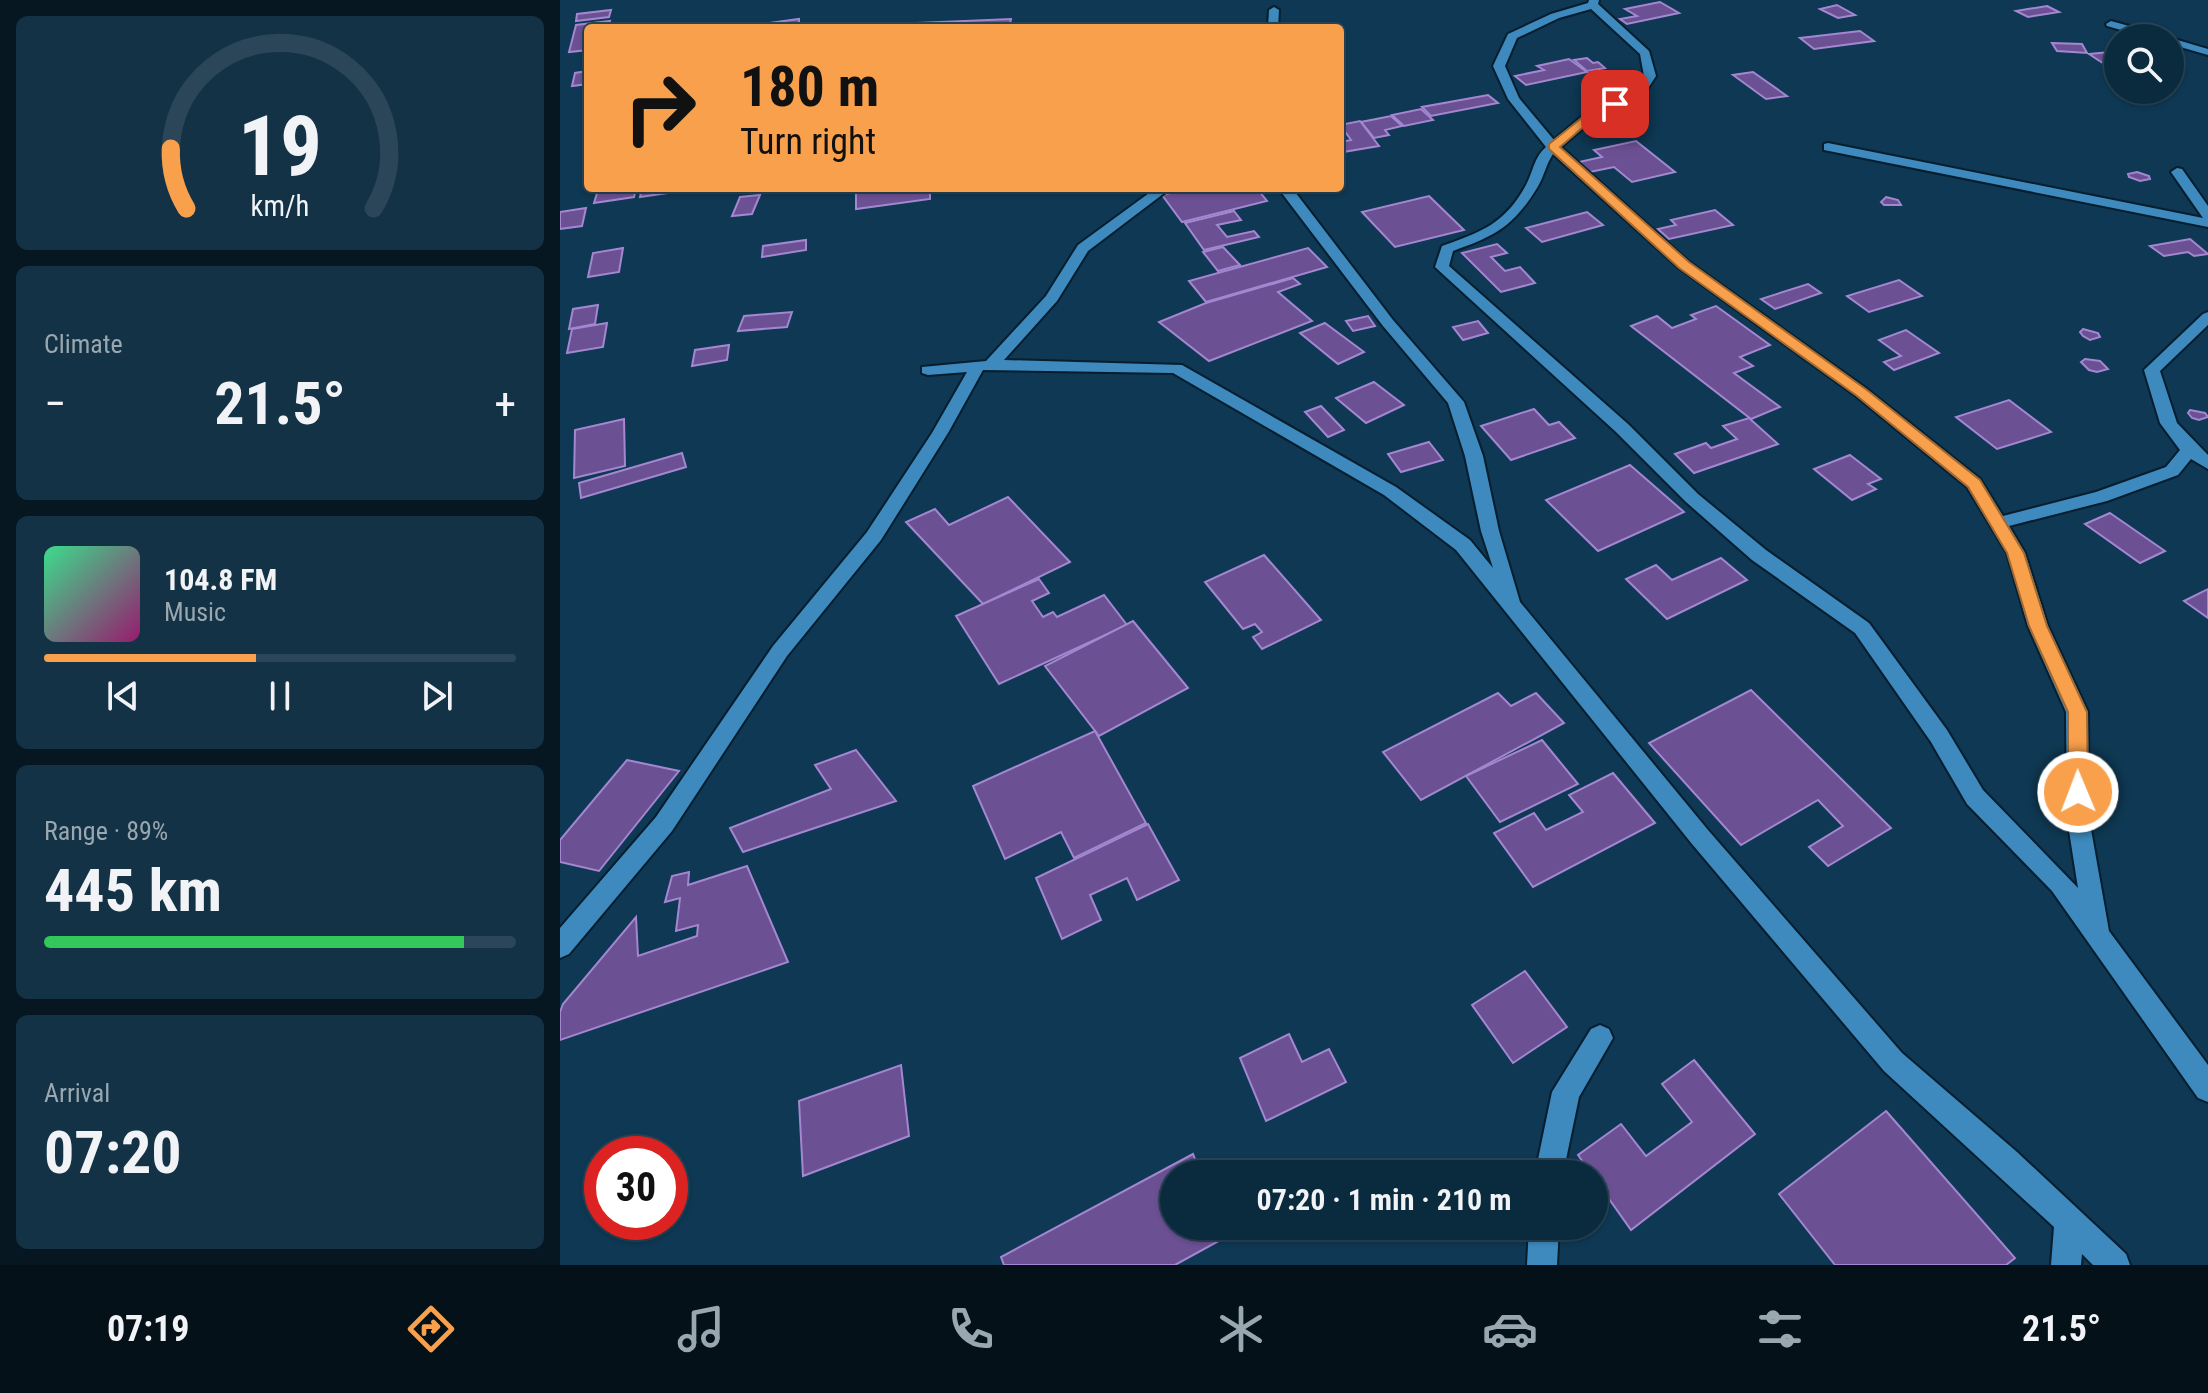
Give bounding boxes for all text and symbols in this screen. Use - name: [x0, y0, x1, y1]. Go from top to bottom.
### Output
- map controls: [2104, 24, 2184, 104]
- button: search: [2104, 24, 2184, 104]
- text: 180 m: [740, 54, 879, 120]
- icon: right: [608, 56, 712, 160]
- pin: [1581, 70, 1649, 138]
- icon: arrive: [1593, 82, 1637, 126]
- text: 19: [238, 97, 322, 194]
- text: Turn right: [740, 121, 876, 163]
- text: km/h: [251, 189, 309, 223]
- text: Climate: [44, 329, 123, 359]
- text: 21.5°: [214, 368, 346, 439]
- text: −: [44, 378, 66, 430]
- text: +: [494, 378, 516, 430]
- text: 104.8 FM: [164, 562, 277, 597]
- text: Music: [164, 597, 226, 627]
- icon: previous: [101, 674, 145, 718]
- icon: pause: [258, 674, 302, 718]
- icon: next: [415, 674, 459, 718]
- position arrow: [2036, 750, 2120, 834]
- text: Range · 89%: [44, 816, 168, 846]
- text: 445 km: [44, 855, 222, 926]
- text: Arrival: [44, 1078, 110, 1108]
- text: 07:20: [44, 1117, 182, 1188]
- speed limit sign: 30: [584, 1136, 688, 1240]
- text: 07:20 · 1 min · 210 m: [1257, 1182, 1511, 1217]
- icon: directions: [403, 1301, 459, 1357]
- icon: music: [673, 1301, 729, 1357]
- icon: phone: [943, 1301, 999, 1357]
- icon: climate: [1213, 1301, 1269, 1357]
- icon: car: [1482, 1301, 1538, 1357]
- icon: filters: [1752, 1301, 1808, 1357]
- text: 07:19: [107, 1308, 190, 1350]
- text: 21.5°: [2022, 1308, 2101, 1350]

